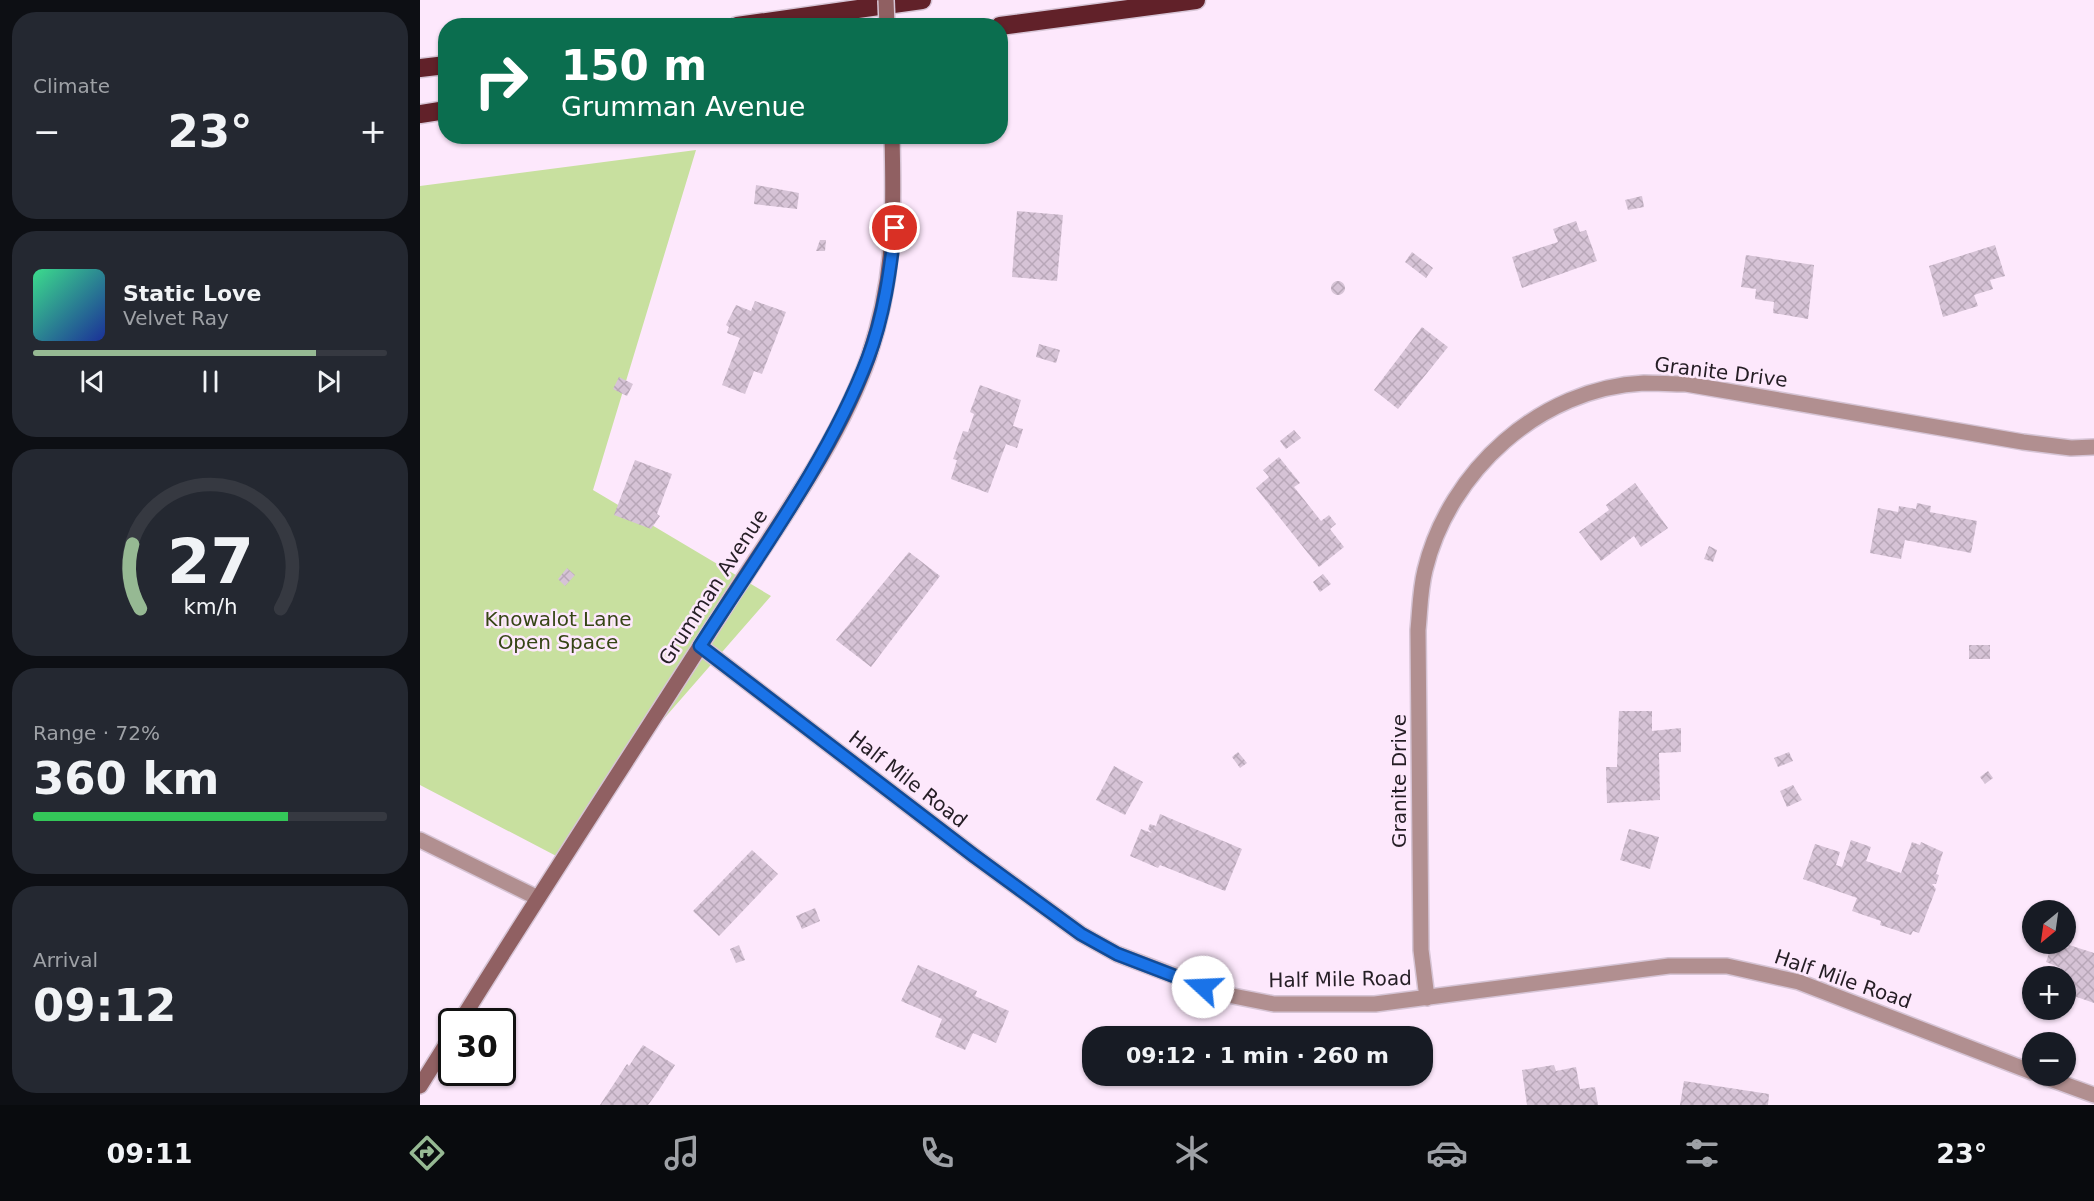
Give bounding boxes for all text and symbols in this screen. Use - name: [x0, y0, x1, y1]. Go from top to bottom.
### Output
- text: 150 m: [561, 41, 707, 90]
- icon: right: [462, 42, 540, 120]
- text: Climate: [33, 74, 110, 98]
- text: Grumman Avenue: [561, 91, 805, 122]
- text: 23°: [167, 105, 253, 158]
- text: −: [33, 112, 61, 151]
- text: +: [359, 112, 387, 151]
- pin: [869, 202, 920, 253]
- icon: arrive: [878, 211, 911, 244]
- text: Static Love: [123, 281, 261, 306]
- text: Velvet Ray: [123, 306, 229, 330]
- street label: Granite Drive: [1653, 352, 1789, 392]
- icon: previous: [76, 365, 109, 398]
- icon: pause: [194, 365, 227, 398]
- icon: next: [312, 365, 345, 398]
- street label: Grumman Avenue: [654, 505, 772, 669]
- text: 27: [167, 526, 253, 599]
- text: km/h: [183, 595, 237, 620]
- park label: Knowalot Lane Open Space: [484, 607, 632, 654]
- street label: Granite Drive: [1387, 714, 1411, 848]
- text: Range · 72%: [33, 721, 160, 745]
- street label: Half Mile Road: [844, 725, 972, 833]
- text: 360 km: [33, 752, 219, 805]
- north arrow: [2022, 900, 2076, 954]
- map controls: [2022, 900, 2076, 1086]
- street label: Half Mile Road: [1771, 944, 1915, 1014]
- text: Arrival: [33, 948, 98, 972]
- position arrow: [1171, 955, 1235, 1019]
- street label: Half Mile Road: [1268, 966, 1412, 992]
- button: +: [2022, 966, 2076, 1020]
- text: 09:12: [33, 979, 176, 1032]
- speed limit sign: 30: [438, 1008, 516, 1086]
- button: −: [2022, 1032, 2076, 1086]
- text: 09:12 · 1 min · 260 m: [1126, 1043, 1389, 1068]
- icon: directions: [406, 1132, 448, 1174]
- icon: music: [661, 1132, 703, 1174]
- icon: phone: [916, 1132, 958, 1174]
- icon: climate: [1171, 1132, 1213, 1174]
- icon: car: [1426, 1132, 1468, 1174]
- icon: filters: [1681, 1132, 1723, 1174]
- text: 09:11: [107, 1138, 193, 1169]
- text: 23°: [1936, 1138, 1987, 1169]

